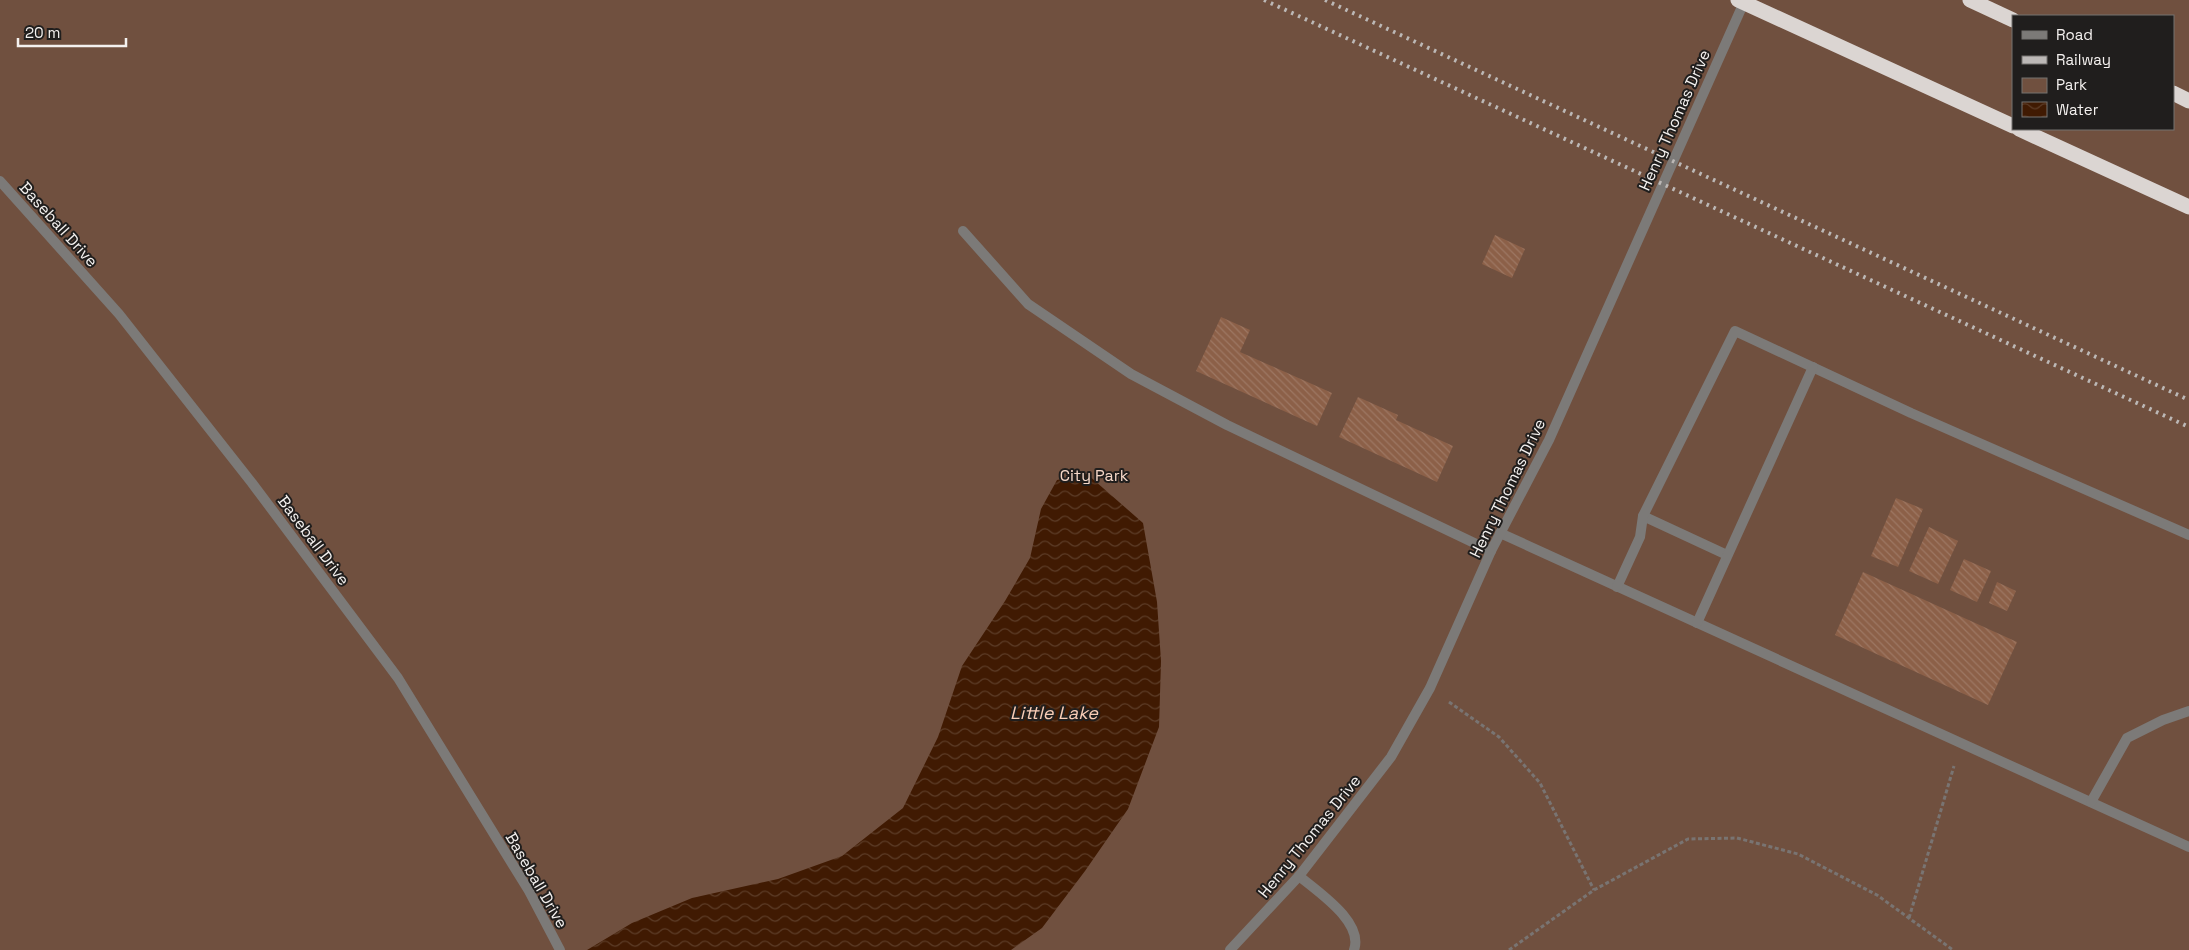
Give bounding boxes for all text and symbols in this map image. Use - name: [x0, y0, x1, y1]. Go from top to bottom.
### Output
- scale bar: [18, 15, 125, 47]
- legend: [2012, 15, 2174, 130]
- text: 20 m: [25, 23, 60, 42]
- text: Road: [2056, 25, 2093, 44]
- street label: Henry Thomas Drive: [1634, 46, 1715, 194]
- text: Railway: [2056, 50, 2111, 69]
- text: Park: [2056, 75, 2087, 94]
- text: Water: [2056, 100, 2099, 119]
- street label: Baseball Drive: [15, 177, 102, 271]
- street label: Henry Thomas Drive: [1465, 415, 1550, 561]
- park label: City Park: [1060, 465, 1129, 486]
- street label: Baseball Drive: [273, 491, 354, 590]
- water label: Little Lake: [1010, 701, 1099, 724]
- street label: Henry Thomas Drive: [1253, 771, 1365, 902]
- street label: Baseball Drive: [501, 828, 573, 932]

